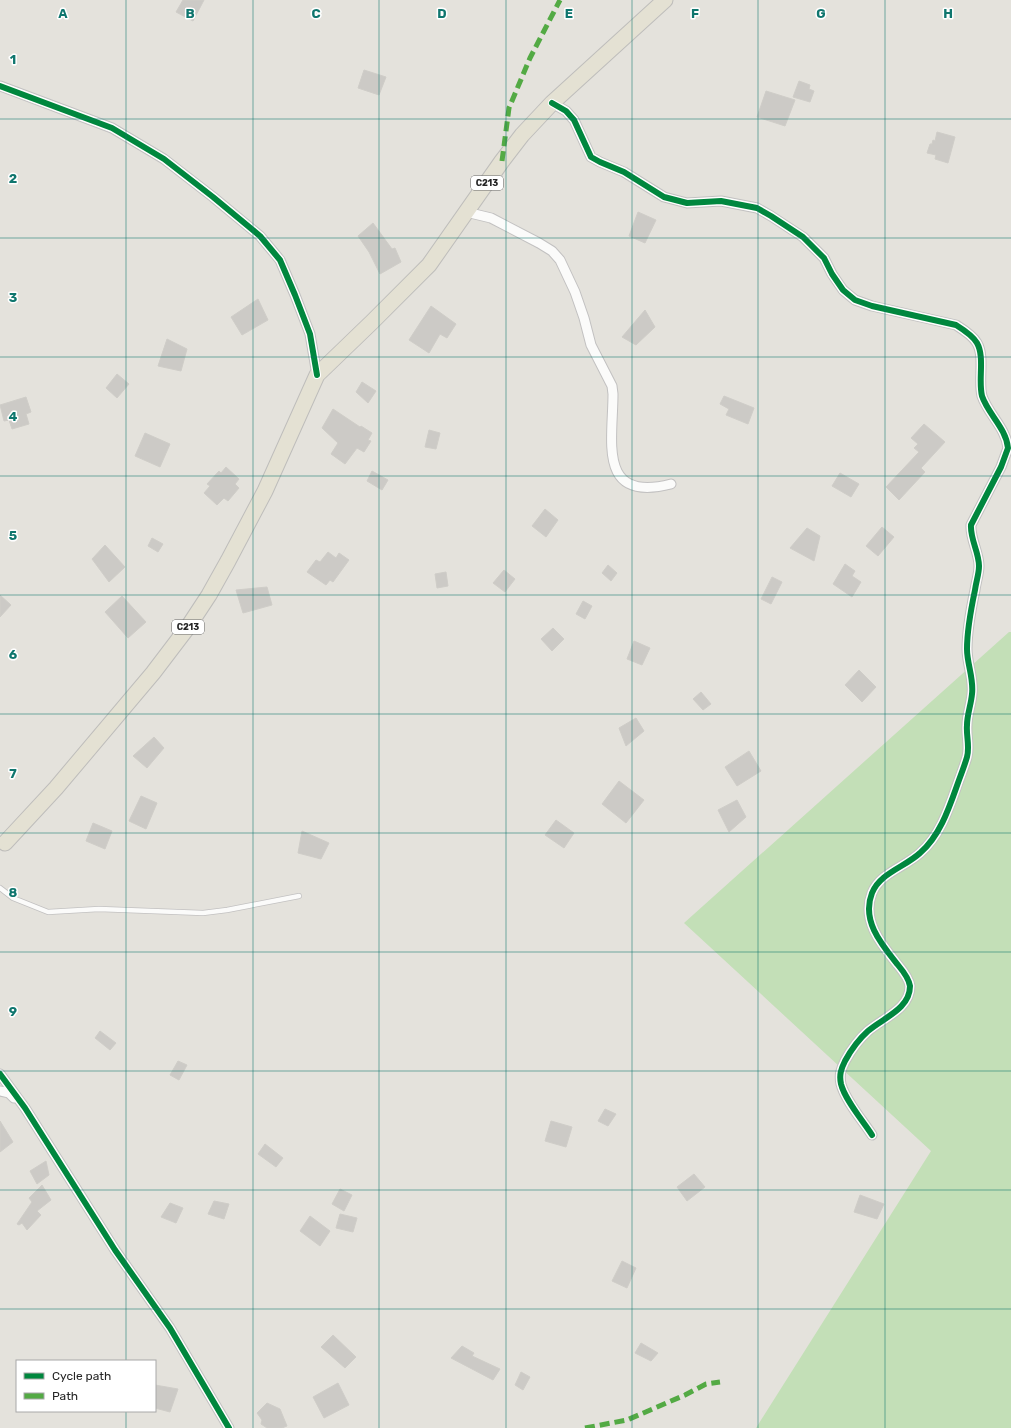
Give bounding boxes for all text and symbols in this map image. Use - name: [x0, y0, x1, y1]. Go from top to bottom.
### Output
- text: A: [58, 6, 68, 21]
- text: B: [185, 6, 195, 21]
- text: C: [311, 6, 321, 21]
- text: D: [437, 6, 447, 21]
- text: E: [565, 6, 573, 21]
- text: F: [691, 6, 699, 21]
- text: G: [816, 6, 826, 21]
- text: H: [943, 6, 953, 21]
- text: 1: [10, 52, 16, 67]
- text: 2: [9, 171, 17, 186]
- road number: C213: [471, 176, 503, 190]
- text: 3: [9, 290, 18, 305]
- text: 4: [9, 409, 18, 424]
- text: 5: [9, 528, 17, 543]
- road number: C213: [172, 620, 204, 634]
- text: 6: [9, 647, 18, 662]
- text: 7: [9, 766, 17, 781]
- text: 8: [9, 885, 18, 900]
- text: 9: [9, 1004, 17, 1019]
- legend: [16, 1360, 156, 1412]
- text: Cycle path: [52, 1369, 111, 1383]
- text: Path: [52, 1389, 78, 1403]

